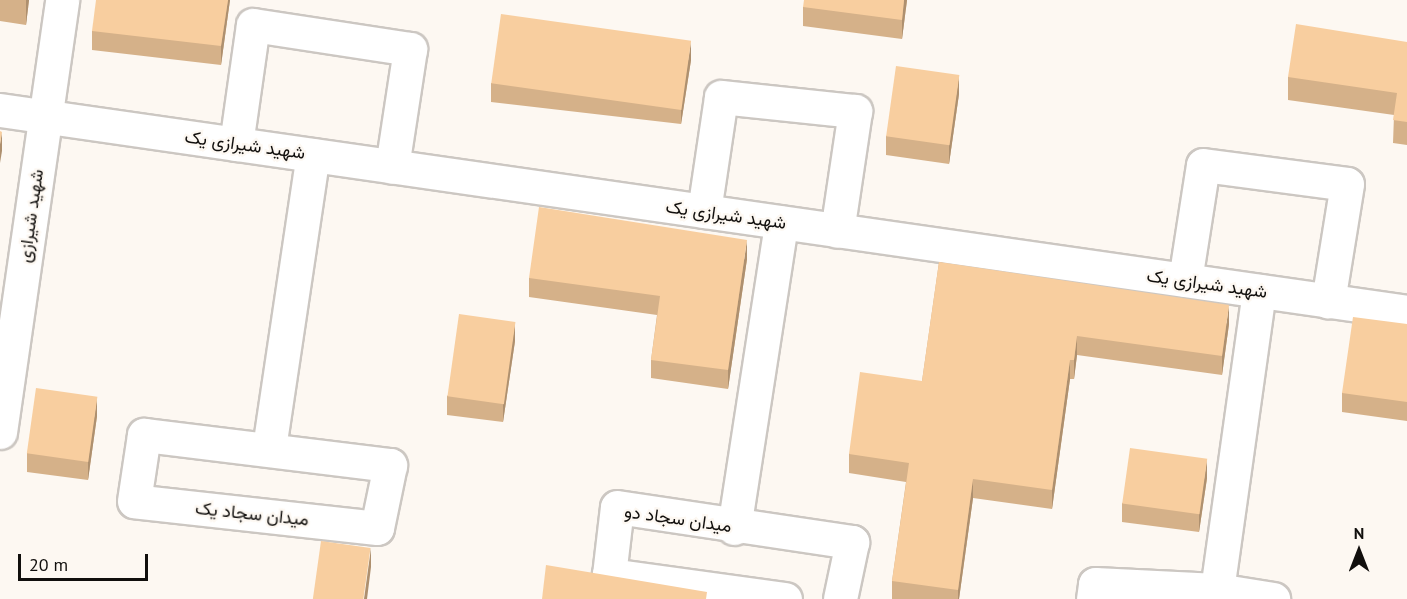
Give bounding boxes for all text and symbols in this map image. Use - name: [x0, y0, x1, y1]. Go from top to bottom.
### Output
- street label: شهید شیرازی یک: [183, 126, 307, 164]
- street label: شهید شیرازی: [14, 168, 48, 264]
- street label: شهید شیرازی یک: [664, 196, 788, 234]
- street label: شهید شیرازی یک: [1145, 265, 1269, 303]
- street label: میدان سجاد یک: [194, 497, 310, 531]
- street label: میدان سجاد دو: [623, 501, 733, 537]
- north arrow: [1329, 521, 1389, 581]
- text: N: [1354, 523, 1364, 543]
- scale bar: [21, 542, 152, 580]
- text: 20 m: [29, 553, 68, 576]

